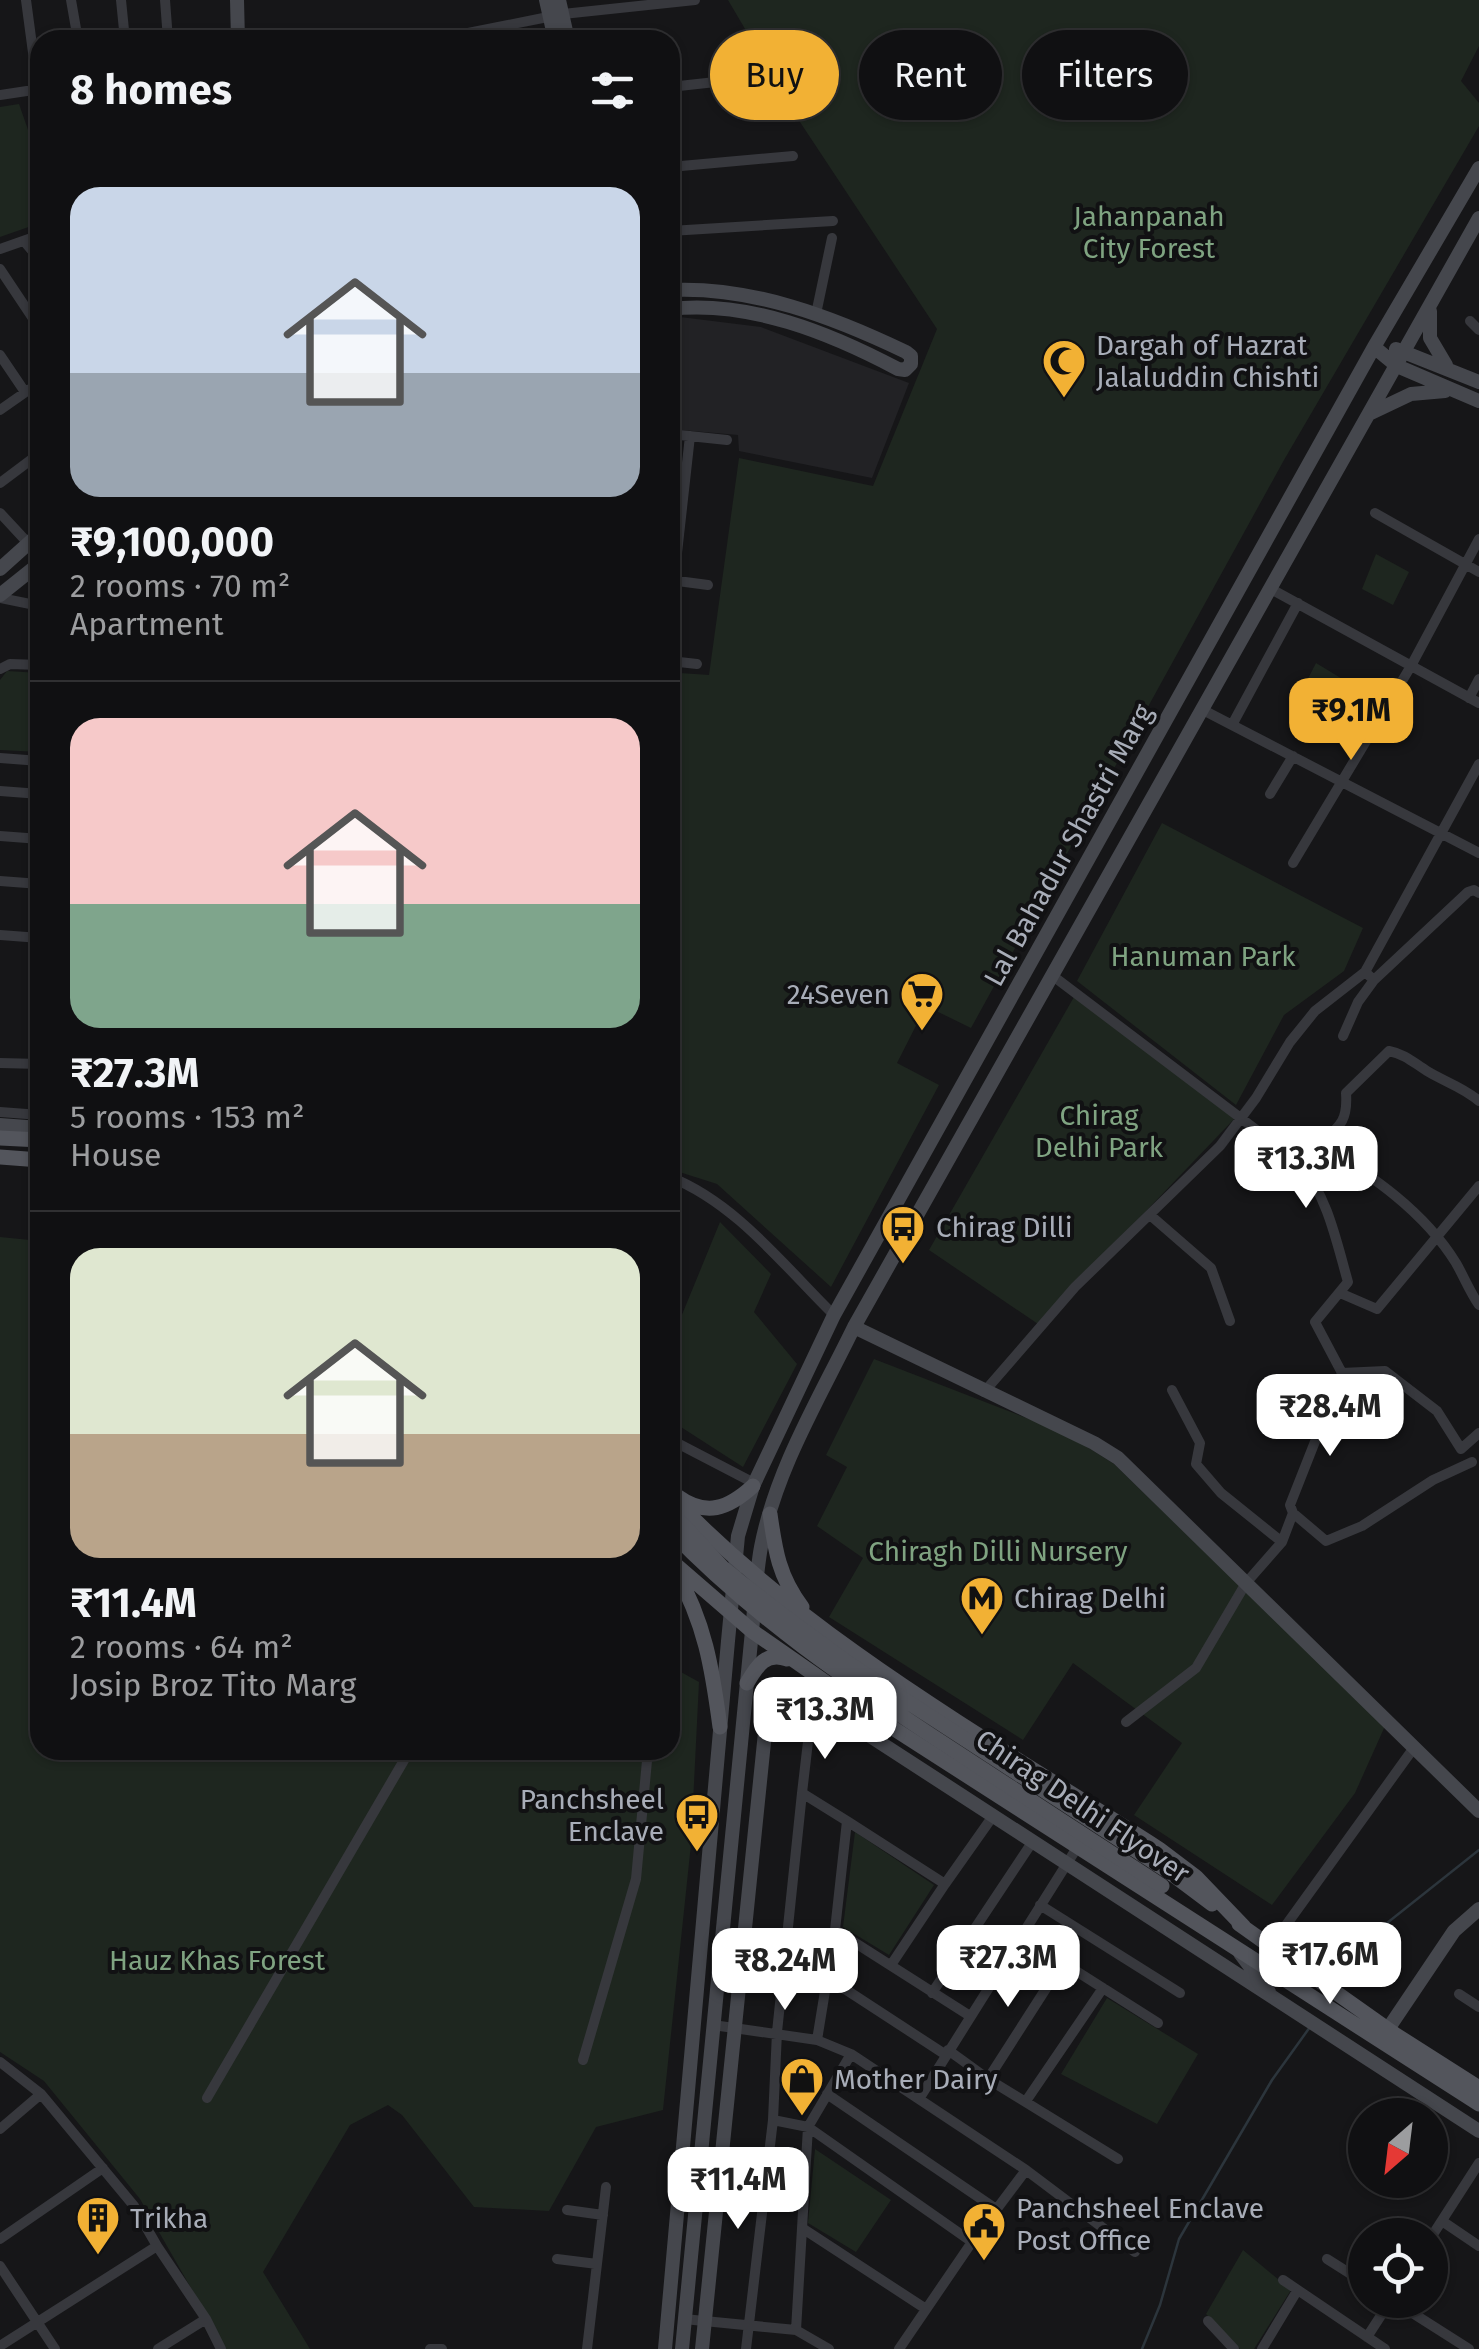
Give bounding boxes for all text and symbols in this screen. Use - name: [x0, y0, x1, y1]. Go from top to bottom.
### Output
- chip: Buy: [710, 30, 839, 120]
- chip: Rent: [859, 30, 1002, 120]
- chip: Filters: [1022, 30, 1188, 120]
- icon: filters: [585, 63, 640, 118]
- text: 8 homes: [70, 65, 232, 115]
- park label: Jahanpanah City Forest: [1073, 200, 1225, 265]
- icon: home: [265, 252, 445, 432]
- place label: Dargah of Hazrat Jalaluddin Chishti: [1096, 329, 1319, 394]
- mosque icon: Dargah of Hazrat Jalaluddin Chishti: [1041, 338, 1087, 399]
- text: ₹9,100,000: [70, 517, 274, 567]
- text: 2 rooms · 70 m²: [70, 567, 290, 605]
- text: Apartment: [70, 605, 224, 643]
- pin: ₹9.1M: [1281, 678, 1421, 763]
- text: ₹9.1M: [1311, 691, 1391, 729]
- street label: Lal Bahadur Shastri Marg: [977, 698, 1160, 992]
- icon: home: [265, 783, 445, 963]
- park label: Hanuman Park: [1110, 940, 1296, 973]
- supermarket icon: 24Seven: [899, 971, 945, 1032]
- place label: 24Seven: [787, 978, 890, 1011]
- text: ₹27.3M: [70, 1048, 199, 1098]
- text: 5 rooms · 153 m²: [70, 1098, 304, 1136]
- park label: Chirag Delhi Park: [1035, 1099, 1164, 1164]
- pin: ₹13.3M: [1225, 1126, 1387, 1211]
- text: House: [70, 1136, 161, 1174]
- text: ₹13.3M: [1257, 1139, 1355, 1177]
- bus stop icon: Chirag Dilli: [880, 1204, 926, 1265]
- place label: Chirag Dilli: [936, 1211, 1073, 1244]
- icon: home: [265, 1313, 445, 1493]
- pin: ₹28.4M: [1249, 1374, 1411, 1459]
- text: ₹28.4M: [1279, 1387, 1381, 1425]
- park label: Chiragh Dilli Nursery: [868, 1535, 1128, 1568]
- metro station icon: Chirag Delhi: [959, 1575, 1005, 1636]
- text: ₹11.4M: [70, 1578, 197, 1628]
- place label: Chirag Delhi: [1014, 1582, 1166, 1615]
- text: 2 rooms · 64 m²: [70, 1628, 293, 1666]
- text: Josip Broz Tito Marg: [70, 1666, 356, 1704]
- pin: ₹13.3M: [744, 1677, 906, 1762]
- text: ₹13.3M: [776, 1690, 874, 1728]
- street label: Chirag Delhi Flyover: [970, 1723, 1196, 1890]
- place label: Panchsheel Enclave: [520, 1783, 664, 1848]
- bus stop icon: Panchsheel Enclave: [674, 1792, 720, 1853]
- pin: ₹17.6M: [1249, 1922, 1411, 2007]
- pin: ₹27.3M: [927, 1925, 1089, 2010]
- pin: ₹8.24M: [704, 1928, 866, 2013]
- text: ₹17.6M: [1281, 1935, 1379, 1973]
- text: ₹27.3M: [959, 1938, 1057, 1976]
- text: ₹8.24M: [734, 1941, 836, 1979]
- park label: Hauz Khas Forest: [109, 1944, 326, 1977]
- shop icon: Mother Dairy: [779, 2056, 825, 2117]
- place label: Mother Dairy: [834, 2063, 998, 2096]
- north arrow: [1348, 2098, 1448, 2198]
- map controls: [1348, 2098, 1448, 2318]
- pin: ₹11.4M: [657, 2147, 819, 2232]
- text: ₹11.4M: [690, 2160, 786, 2198]
- place label: Panchsheel Enclave Post Office: [1016, 2192, 1264, 2257]
- building icon: Trikha: [75, 2195, 121, 2256]
- public building icon: Panchsheel Enclave Post Office: [961, 2201, 1007, 2262]
- place label: Trikha: [130, 2202, 208, 2235]
- button: locate: [1348, 2218, 1448, 2318]

